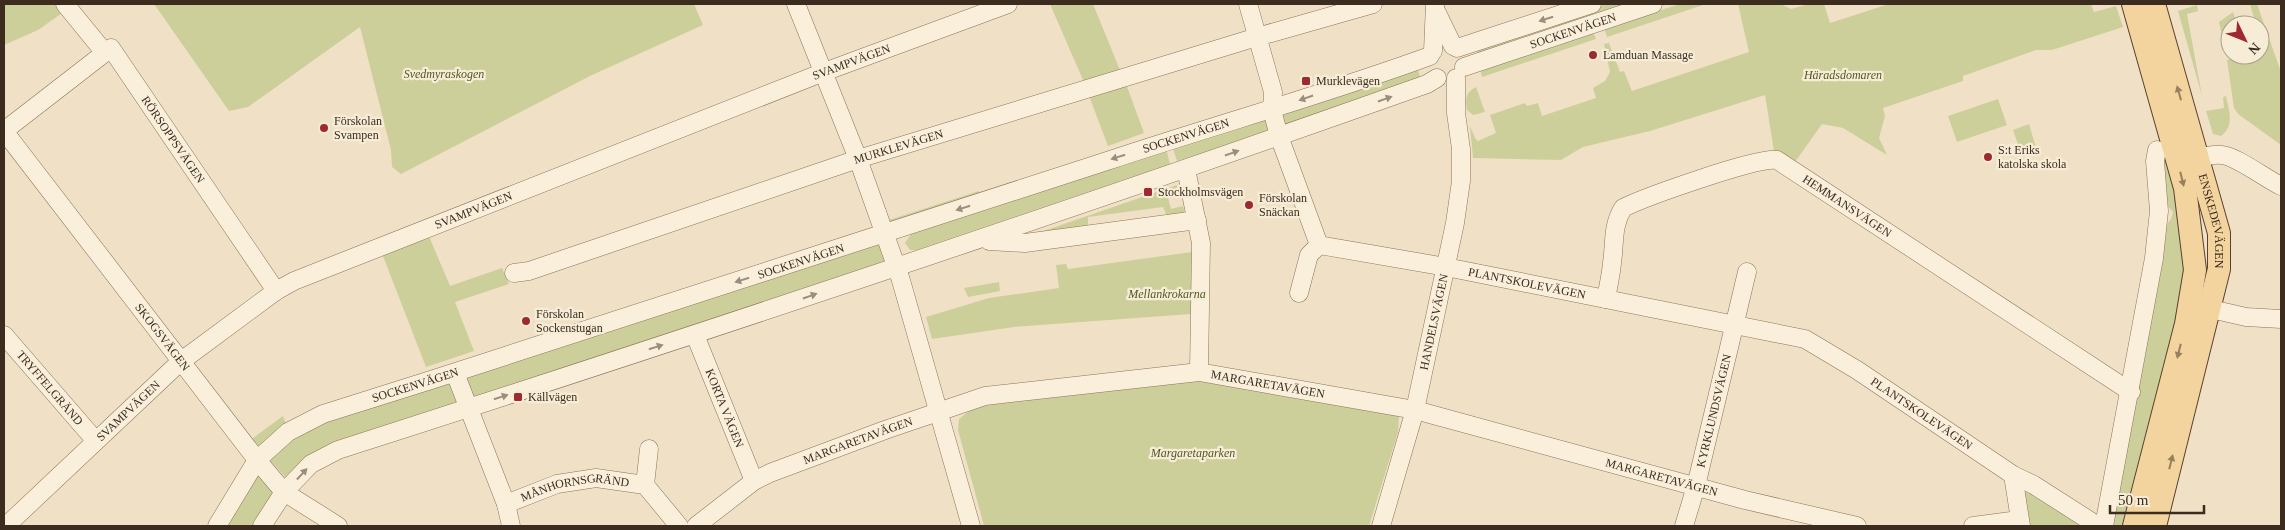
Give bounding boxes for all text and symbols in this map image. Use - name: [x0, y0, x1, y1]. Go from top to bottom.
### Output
- street label: SOCKENVÄGEN: [1528, 10, 1618, 52]
- one-way arrow: [1538, 15, 1553, 23]
- north arrow: [2220, 15, 2270, 65]
- text: N: [2245, 40, 2263, 57]
- street label: SVAMPVÄGEN: [810, 41, 893, 83]
- place label: Lamduan Massage: [1603, 48, 1693, 62]
- marker: Lamduan Massage: [1587, 49, 1599, 61]
- park label: Svedmyraskogen: [404, 67, 484, 81]
- park label: Häradsdomaren: [1803, 68, 1882, 82]
- place label: Murklevägen: [1316, 74, 1380, 88]
- marker: Murklevägen: [1300, 75, 1312, 87]
- one-way arrow: [2175, 85, 2183, 100]
- street label: RÖRSOPPSVÄGEN: [139, 93, 208, 186]
- one-way arrow: [1298, 94, 1313, 102]
- one-way arrow: [1378, 95, 1393, 102]
- place label: Förskolan Svampen: [334, 114, 382, 142]
- street label: SOCKENVÄGEN: [1141, 115, 1231, 156]
- marker: Förskolan Svampen: [318, 122, 330, 134]
- street label: MURKLEVÄGEN: [852, 126, 945, 167]
- place label: S:t Eriks katolska skola: [1998, 143, 2067, 171]
- one-way arrow: [1225, 149, 1240, 157]
- marker: S:t Eriks katolska skola: [1982, 151, 1994, 163]
- one-way arrow: [1110, 154, 1125, 161]
- street label: HEMMANSVÄGEN: [1800, 172, 1895, 240]
- one-way arrow: [2178, 172, 2186, 187]
- street label: ENSKEDEVÄGEN: [2195, 172, 2226, 269]
- place label: Stockholmsvägen: [1158, 185, 1243, 199]
- marker: Stockholmsvägen: [1142, 186, 1154, 198]
- street label: SVAMPVÄGEN: [433, 189, 514, 232]
- place label: Förskolan Snäckan: [1259, 191, 1307, 219]
- marker: Förskolan Snäckan: [1243, 199, 1255, 211]
- one-way arrow: [956, 205, 971, 212]
- street label: SOCKENVÄGEN: [756, 241, 846, 282]
- street label: PLANTSKOLEVÄGEN: [1467, 265, 1587, 302]
- street label: HANDELSVÄGEN: [1417, 272, 1451, 371]
- one-way arrow: [735, 277, 750, 284]
- park label: Mellankrokarna: [1127, 287, 1206, 301]
- one-way arrow: [802, 292, 817, 299]
- street label: SKOGSVÄGEN: [132, 301, 193, 374]
- place label: Förskolan Sockenstugan: [536, 307, 603, 335]
- marker: Förskolan Sockenstugan: [520, 315, 532, 327]
- one-way arrow: [648, 343, 663, 351]
- one-way arrow: [2175, 344, 2183, 359]
- street label: TRYFFELGRÄND: [14, 348, 86, 428]
- street label: KYRKLUNDSVÄGEN: [1694, 352, 1734, 469]
- street label: SOCKENVÄGEN: [370, 365, 461, 405]
- street label: KORTA VÄGEN: [702, 367, 747, 450]
- street label: MARGARETAVÄGEN: [1210, 367, 1326, 401]
- street label: PLANTSKOLEVÄGEN: [1868, 374, 1975, 453]
- street label: SVAMPVÄGEN: [94, 377, 163, 444]
- place label: Källvägen: [528, 390, 577, 404]
- marker: Källvägen: [512, 391, 524, 403]
- one-way arrow: [494, 393, 509, 401]
- street label: MARGARETAVÄGEN: [801, 414, 915, 467]
- park label: Margaretaparken: [1150, 446, 1235, 460]
- one-way arrow: [2167, 454, 2175, 469]
- street label: MARGARETAVÄGEN: [1604, 455, 1720, 499]
- one-way arrow: [296, 468, 308, 480]
- street label: MÅNHORNSGRÄND: [519, 471, 630, 505]
- scale bar: [2110, 482, 2204, 514]
- text: 50 m: [2118, 492, 2149, 508]

